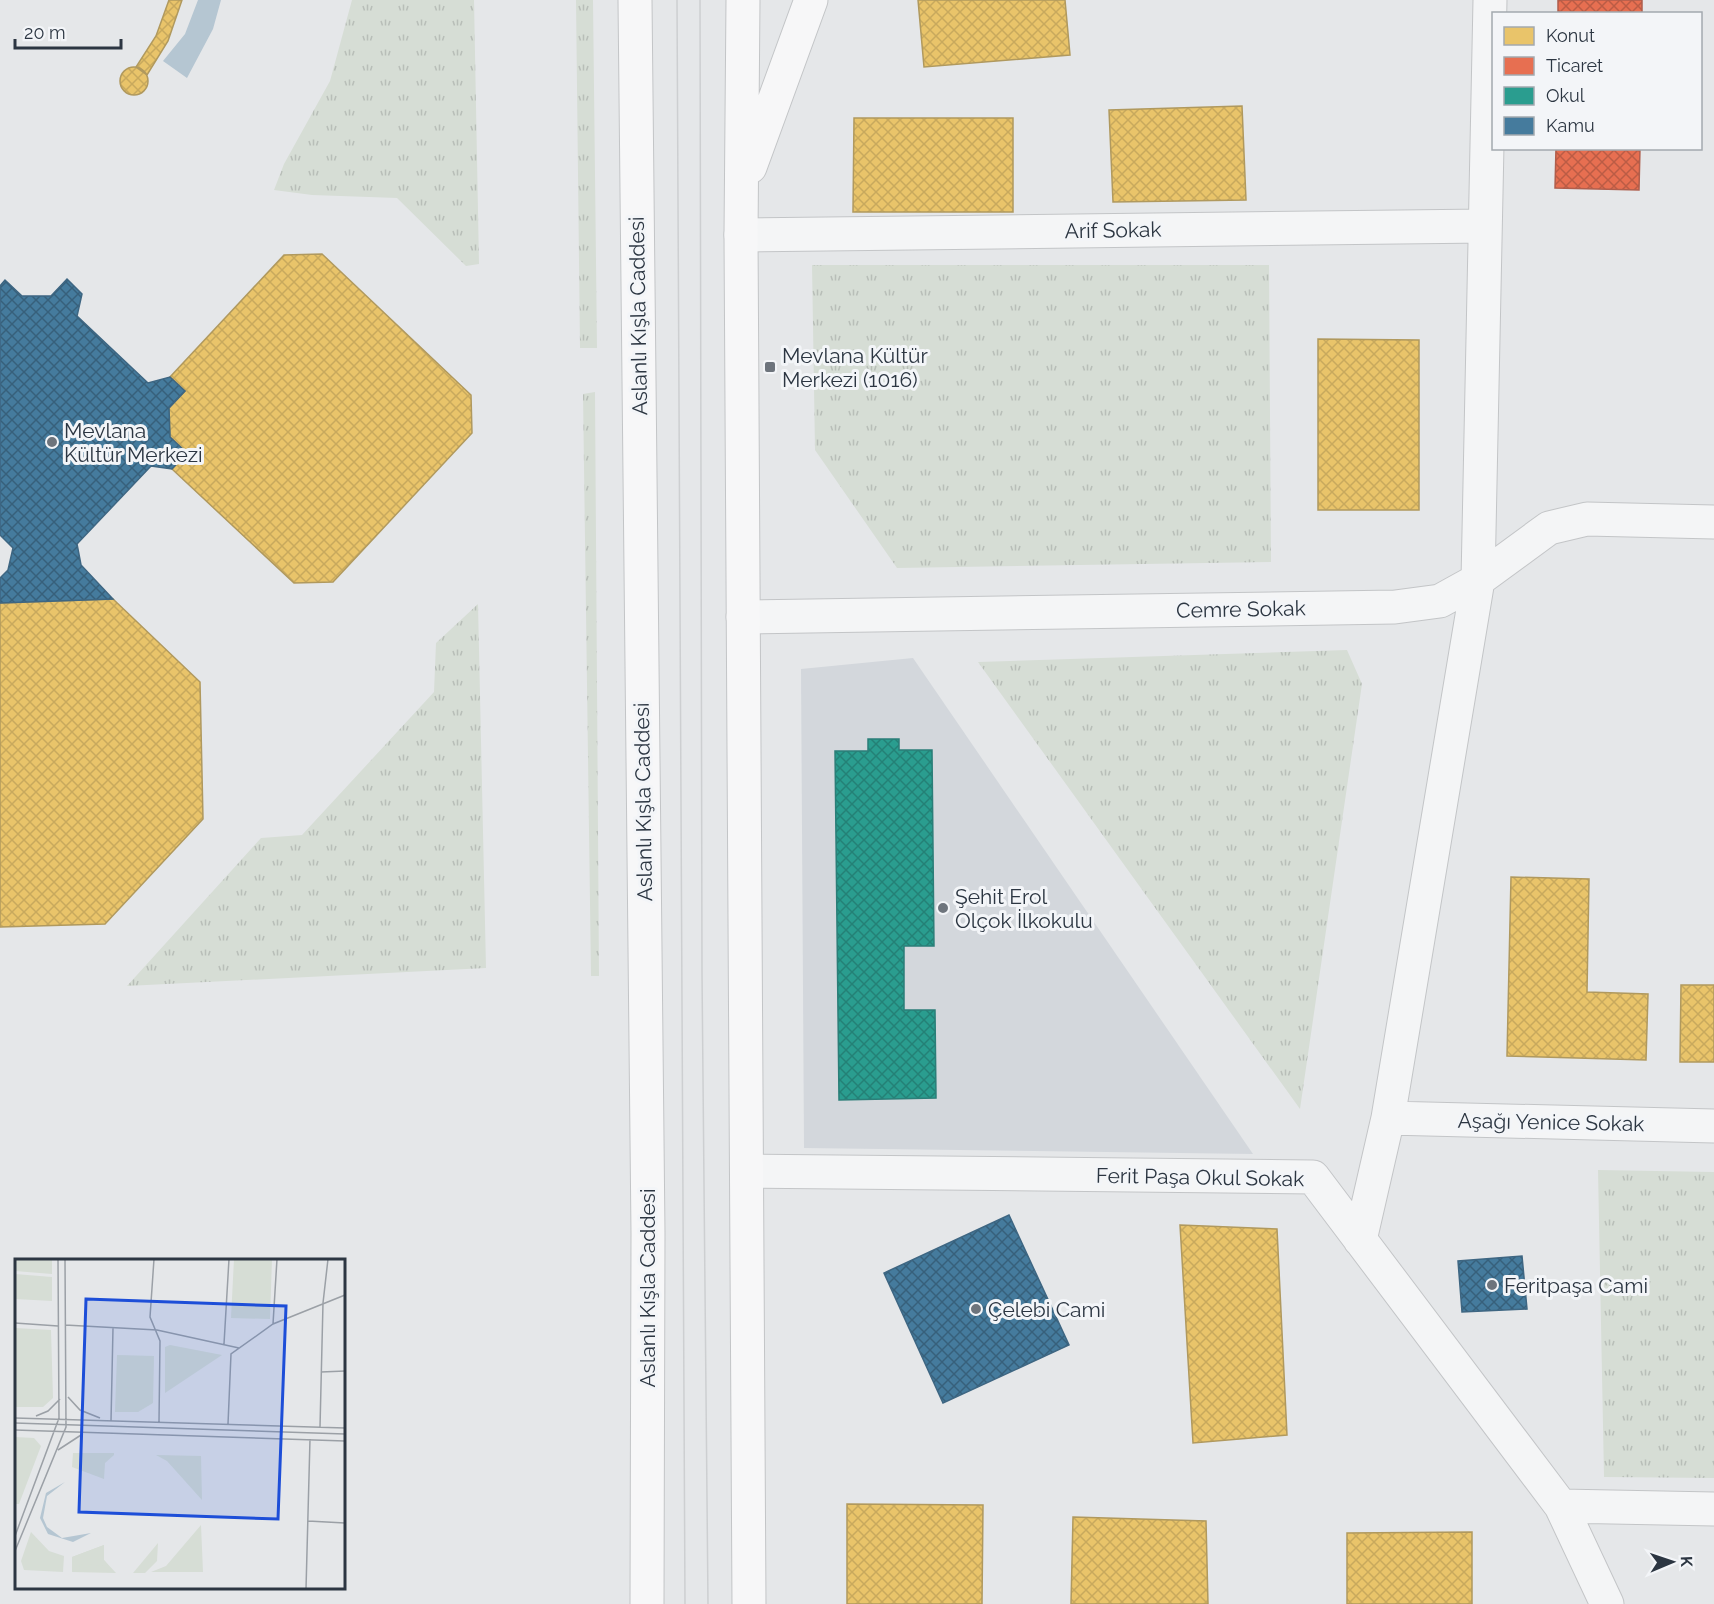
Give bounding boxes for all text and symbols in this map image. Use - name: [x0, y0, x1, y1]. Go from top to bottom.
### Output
- scale bar: [15, 12, 122, 50]
- legend: [1492, 12, 1702, 150]
- text: 20 m: [24, 22, 66, 43]
- text: Konut: [1546, 25, 1595, 46]
- text: Ticaret: [1546, 55, 1603, 76]
- text: Okul: [1546, 85, 1585, 106]
- text: Kamu: [1546, 115, 1595, 136]
- street label: Aslanlı Kışla Caddesi: [624, 216, 652, 416]
- street label: Arif Sokak: [1064, 217, 1162, 243]
- place label: Mevlana Kültür Merkezi (1016): [782, 343, 928, 392]
- marker: Mevlana Kültür Merkezi (1016): [763, 360, 777, 374]
- place label: Mevlana Kültür Merkezi: [64, 418, 203, 467]
- marker: Mevlana Kültür Merkezi: [45, 435, 59, 449]
- street label: Cemre Sokak: [1176, 595, 1306, 623]
- street label: Aslanlı Kışla Caddesi: [629, 702, 657, 902]
- place label: Şehit Erol Olçok İlkokulu: [955, 884, 1093, 933]
- marker: Şehit Erol Olçok İlkokulu: [936, 901, 950, 915]
- street label: Aşağı Yenice Sokak: [1457, 1108, 1645, 1136]
- street label: Ferit Paşa Okul Sokak: [1096, 1163, 1304, 1191]
- street label: Aslanlı Kışla Caddesi: [635, 1189, 660, 1388]
- inset map: [15, 1259, 345, 1589]
- place label: Feritpaşa Cami: [1504, 1273, 1648, 1298]
- marker: Feritpaşa Cami: [1485, 1278, 1499, 1292]
- place label: Çelebi Cami: [988, 1297, 1105, 1322]
- marker: Çelebi Cami: [969, 1302, 983, 1316]
- north arrow: [1642, 1532, 1702, 1592]
- text: K: [1677, 1556, 1696, 1567]

